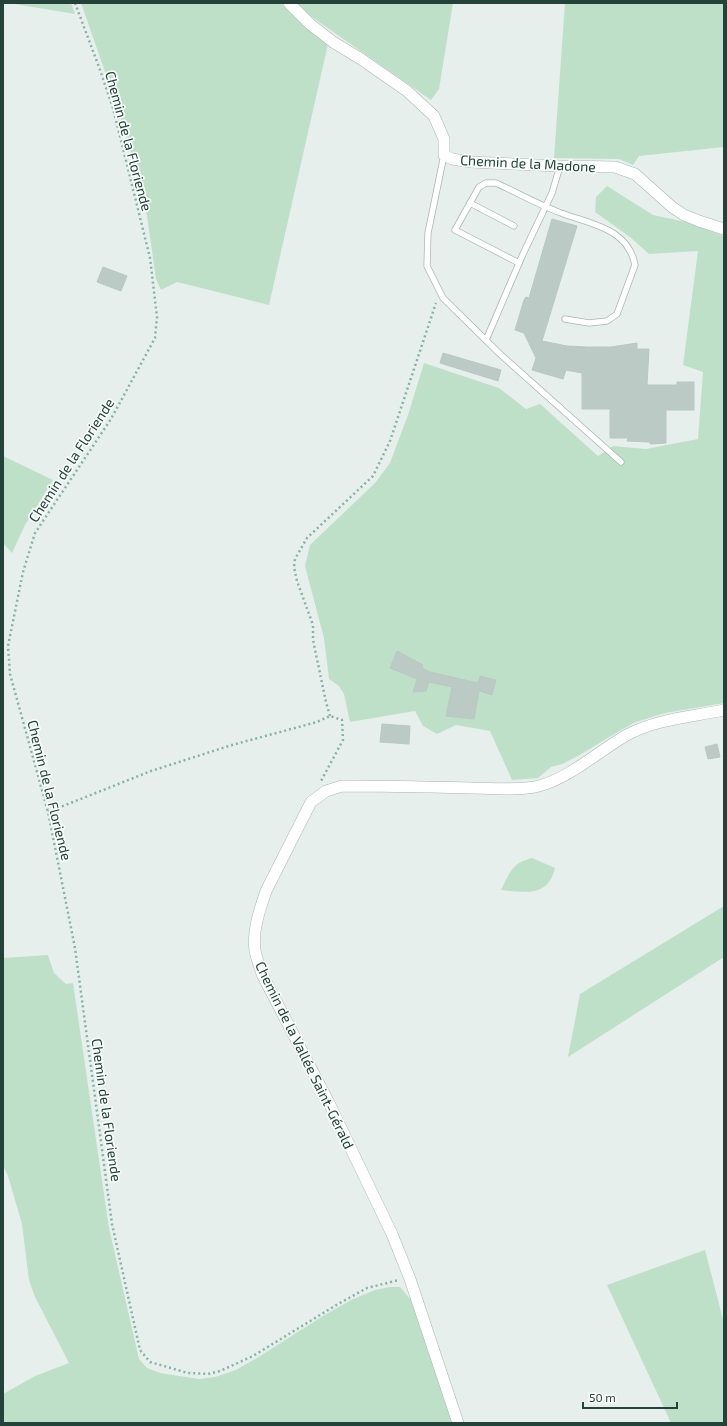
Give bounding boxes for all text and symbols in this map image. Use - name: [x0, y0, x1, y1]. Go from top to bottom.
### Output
- street label: Chemin de la Floriende: [102, 69, 156, 213]
- street label: Chemin de la Madone: [460, 151, 596, 175]
- street label: Chemin de la Floriende: [25, 395, 117, 525]
- street label: Chemin de la Floriende: [24, 718, 76, 862]
- street label: Chemin de la Vallée Saint-Gérald: [252, 958, 358, 1152]
- street label: Chemin de la Floriende: [89, 1037, 125, 1183]
- scale bar: [583, 1384, 677, 1410]
- text: 50 m: [589, 1390, 616, 1404]

